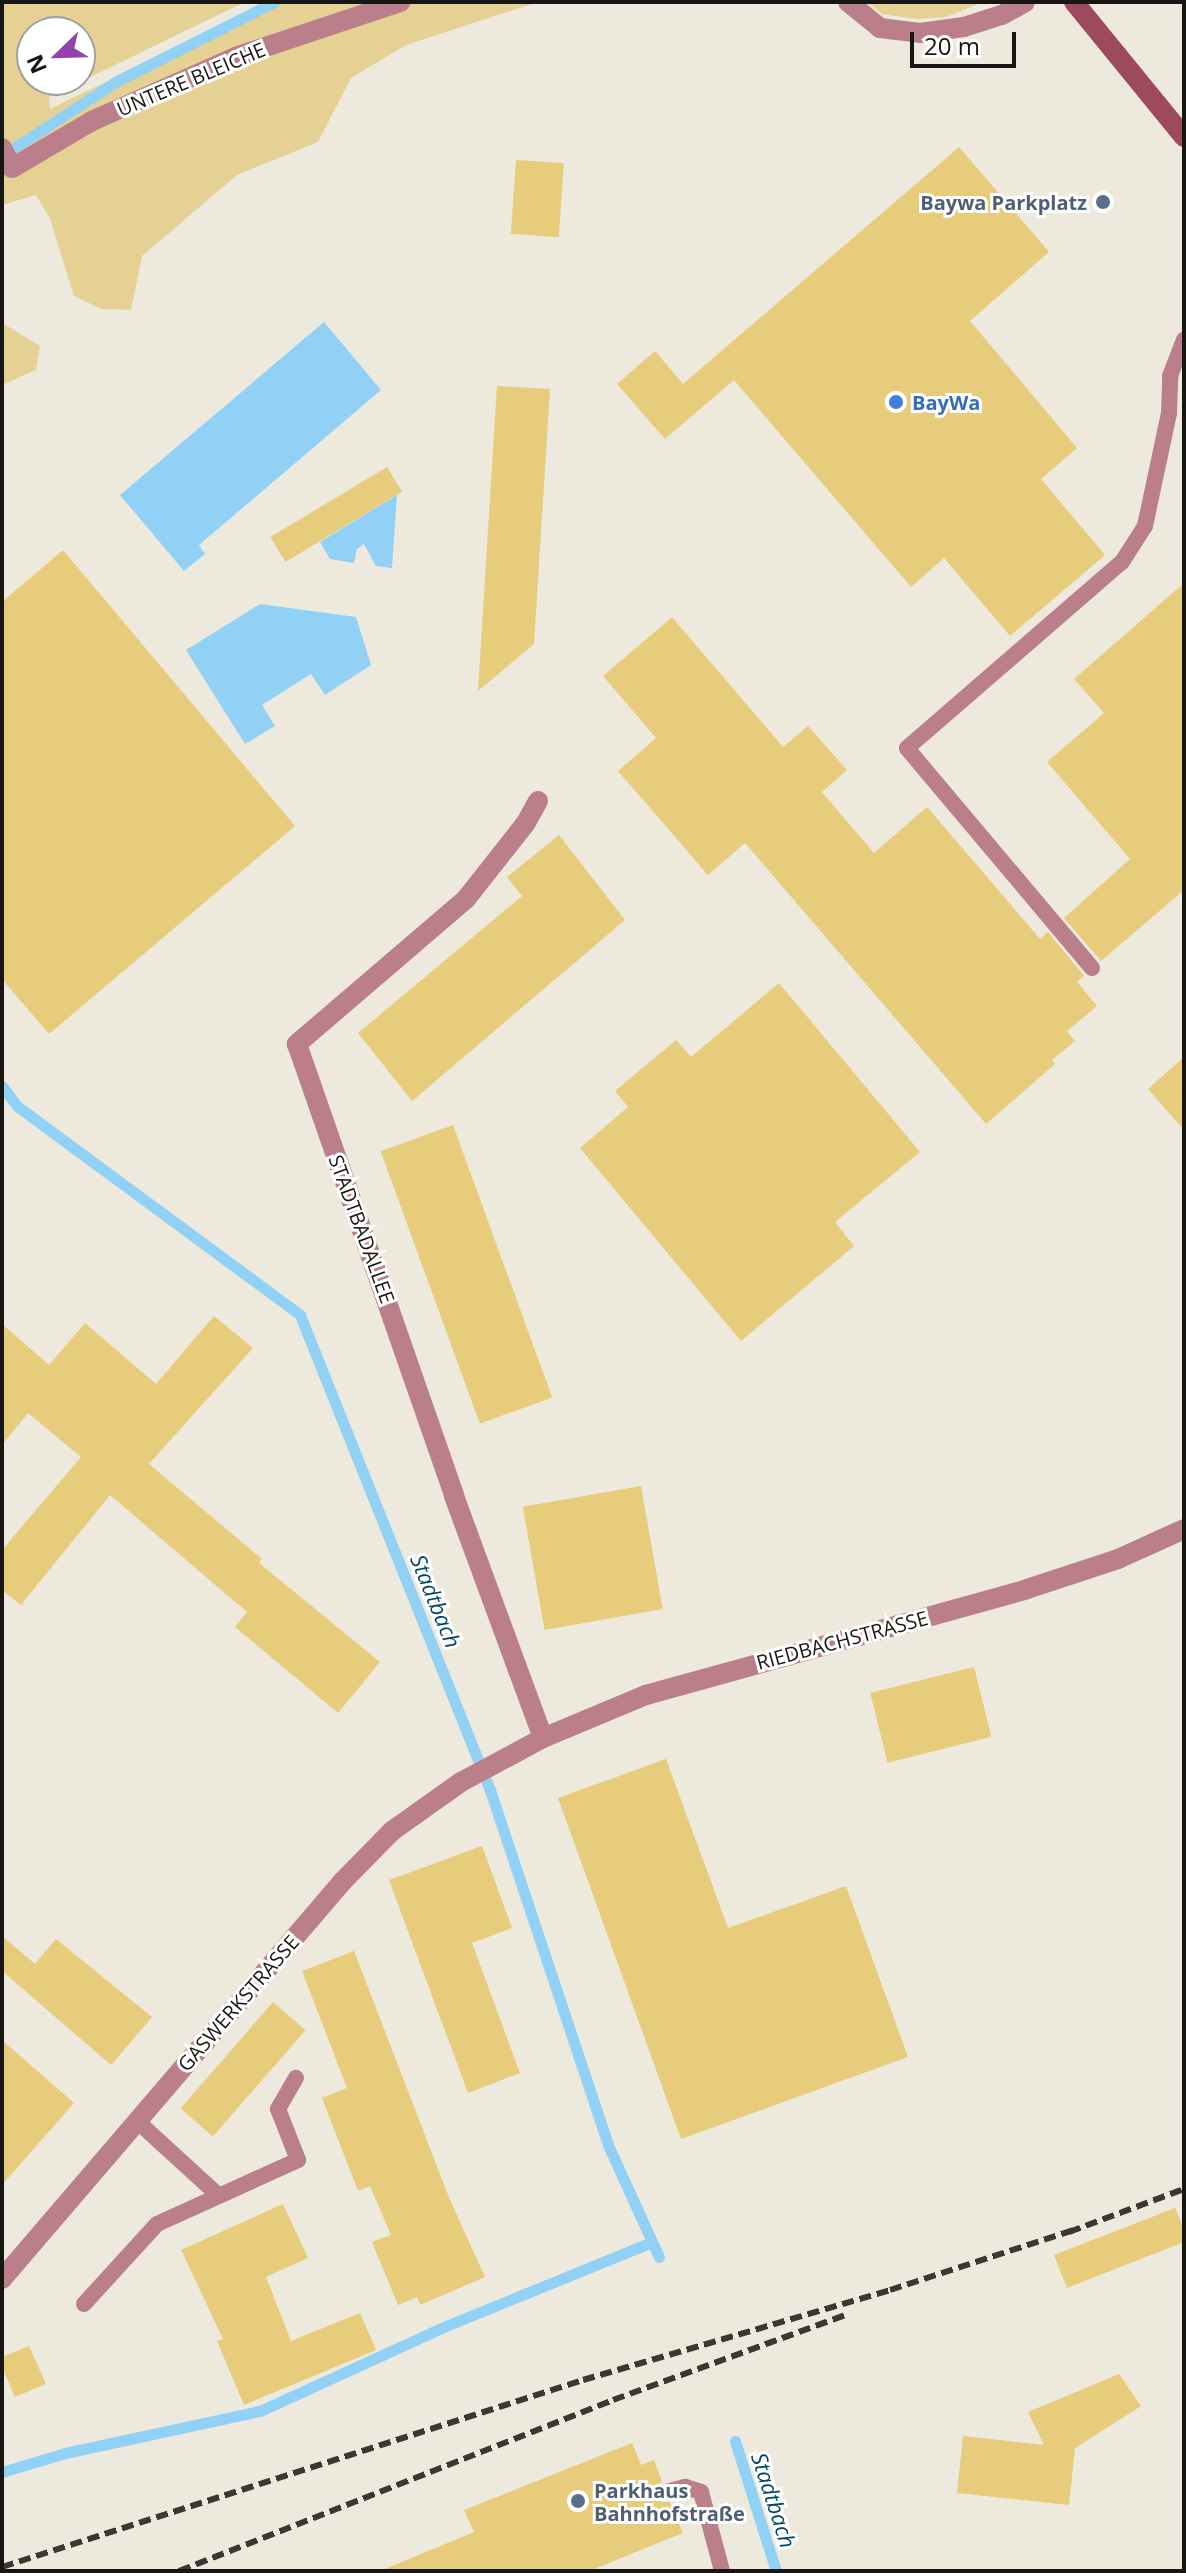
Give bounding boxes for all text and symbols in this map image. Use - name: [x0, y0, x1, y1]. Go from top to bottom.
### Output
- north arrow: [16, 16, 96, 96]
- scale bar: [914, 16, 1020, 66]
- text: 20 m: [924, 29, 980, 62]
- street label: UNTERE BLEICHE: [113, 37, 269, 121]
- text: N: [18, 51, 53, 79]
- place label: Baywa Parkplatz: [920, 190, 1087, 214]
- marker: Baywa Parkplatz: [1094, 193, 1112, 211]
- place label: BayWa: [912, 390, 980, 414]
- marker: BayWa: [887, 393, 905, 411]
- street label: STADTBADALLEE: [324, 1152, 400, 1306]
- water label: Stadtbach: [405, 1550, 467, 1652]
- street label: RIEDBACHSTRASSE: [754, 1606, 930, 1674]
- street label: GASWERKSTRASSE: [172, 1930, 304, 2076]
- water label: Stadtbach: [746, 2449, 802, 2551]
- place label: Parkhaus Bahnhofstraße: [594, 2478, 745, 2525]
- marker: Parkhaus Bahnhofstraße: [569, 2492, 587, 2510]

